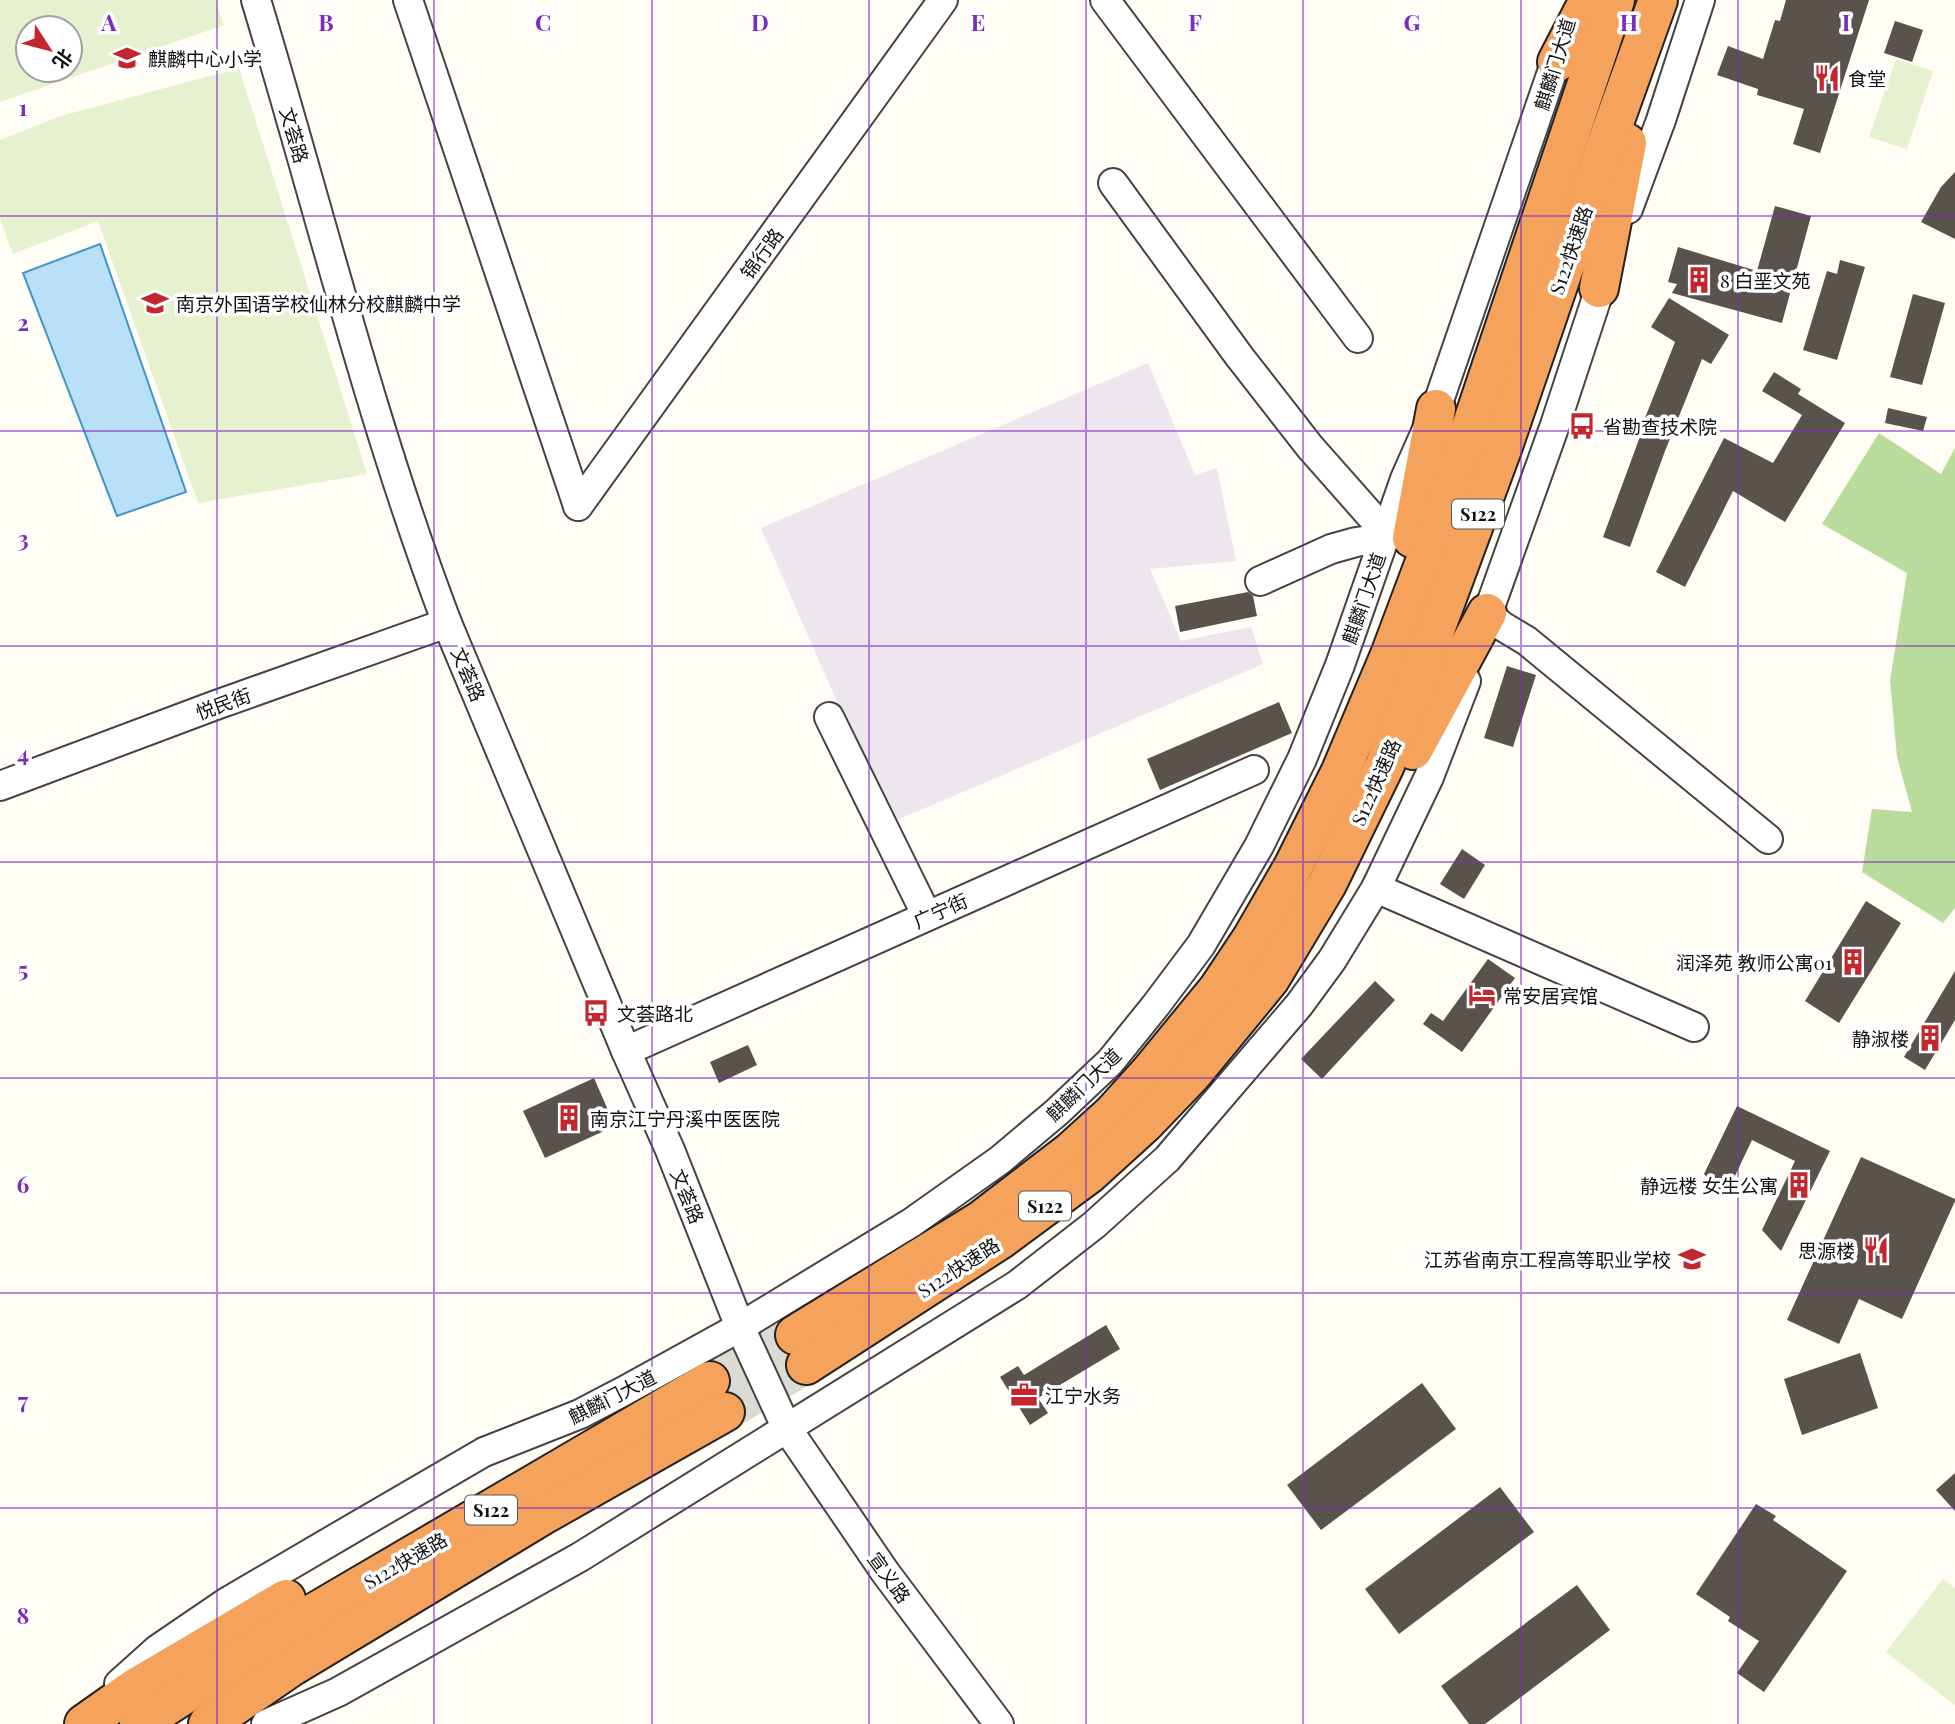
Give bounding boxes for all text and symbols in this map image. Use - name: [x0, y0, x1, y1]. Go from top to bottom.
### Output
- text: A: [100, 6, 117, 37]
- text: B: [318, 6, 334, 37]
- text: C: [535, 6, 551, 37]
- text: D: [751, 6, 769, 37]
- text: E: [971, 6, 985, 37]
- text: F: [1188, 6, 1202, 37]
- text: G: [1404, 6, 1421, 37]
- text: H: [1620, 6, 1638, 37]
- text: I: [1842, 6, 1850, 37]
- north arrow: [14, 14, 84, 84]
- street label: 麒麟门大道: [1528, 15, 1580, 113]
- school or university icon: 麒麟中心小学: [112, 43, 142, 73]
- text: 北: [47, 44, 80, 75]
- place label: 麒麟中心小学: [148, 45, 262, 71]
- restaurant icon: 食堂: [1812, 63, 1842, 93]
- place label: 食堂: [1848, 65, 1886, 91]
- text: 1: [19, 91, 28, 122]
- street label: 文荟路: [275, 104, 315, 166]
- street label: S122快速路: [1543, 202, 1597, 298]
- street label: 锦行路: [734, 222, 788, 284]
- building icon: 8 白垩文苑: [1684, 265, 1714, 295]
- place label: 8 白垩文苑: [1720, 267, 1811, 293]
- school or university icon: 南京外国语学校仙林分校麒麟中学: [140, 288, 170, 318]
- place label: 南京外国语学校仙林分校麒麟中学: [176, 290, 461, 316]
- text: 2: [17, 306, 29, 337]
- bus stop icon: 省勘查技术院: [1567, 411, 1597, 441]
- place label: 省勘查技术院: [1603, 413, 1717, 439]
- road number: S122: [1452, 500, 1504, 528]
- text: 3: [17, 522, 29, 553]
- street label: 麒麟门大道: [1335, 549, 1391, 647]
- street label: 文荟路: [446, 643, 492, 705]
- street label: 悦民街: [192, 681, 254, 725]
- street label: S122快速路: [1344, 734, 1406, 830]
- text: 4: [17, 737, 29, 768]
- street label: 广宁街: [909, 887, 971, 933]
- building icon: 润泽苑 教师公寓01: [1838, 947, 1868, 977]
- place label: 润泽苑 教师公寓01: [1676, 949, 1832, 975]
- text: 5: [18, 953, 28, 984]
- hotel icon: 常安居宾馆: [1467, 980, 1497, 1010]
- place label: 常安居宾馆: [1503, 982, 1598, 1008]
- bus stop icon: 文荟路北: [581, 998, 611, 1028]
- place label: 文荟路北: [617, 1000, 693, 1026]
- building icon: 静淑楼: [1915, 1023, 1945, 1053]
- place label: 静淑楼: [1852, 1025, 1909, 1051]
- street label: 麒麟门大道: [1040, 1042, 1126, 1126]
- building icon: 南京江宁丹溪中医医院: [554, 1103, 584, 1133]
- place label: 南京江宁丹溪中医医院: [590, 1105, 780, 1131]
- street label: 文荟路: [665, 1165, 711, 1227]
- text: 6: [17, 1168, 30, 1199]
- building icon: 静远楼 女生公寓: [1784, 1170, 1814, 1200]
- place label: 静远楼 女生公寓: [1640, 1172, 1778, 1198]
- road number: S122: [1019, 1191, 1071, 1220]
- street label: S122快速路: [912, 1231, 1004, 1303]
- restaurant icon: 思源楼: [1861, 1235, 1891, 1265]
- place label: 思源楼: [1798, 1237, 1855, 1263]
- school or university icon: 江苏省南京工程高等职业学校: [1677, 1244, 1707, 1274]
- place label: 江苏省南京工程高等职业学校: [1424, 1246, 1671, 1272]
- street label: 麒麟门大道: [564, 1363, 660, 1429]
- office icon: 江宁水务: [1009, 1380, 1039, 1410]
- place label: 江宁水务: [1045, 1382, 1121, 1408]
- text: 7: [18, 1384, 29, 1415]
- road number: S122: [465, 1496, 517, 1525]
- street label: S122快速路: [358, 1526, 452, 1594]
- street label: 宣义路: [863, 1546, 917, 1608]
- text: 8: [17, 1599, 29, 1630]

